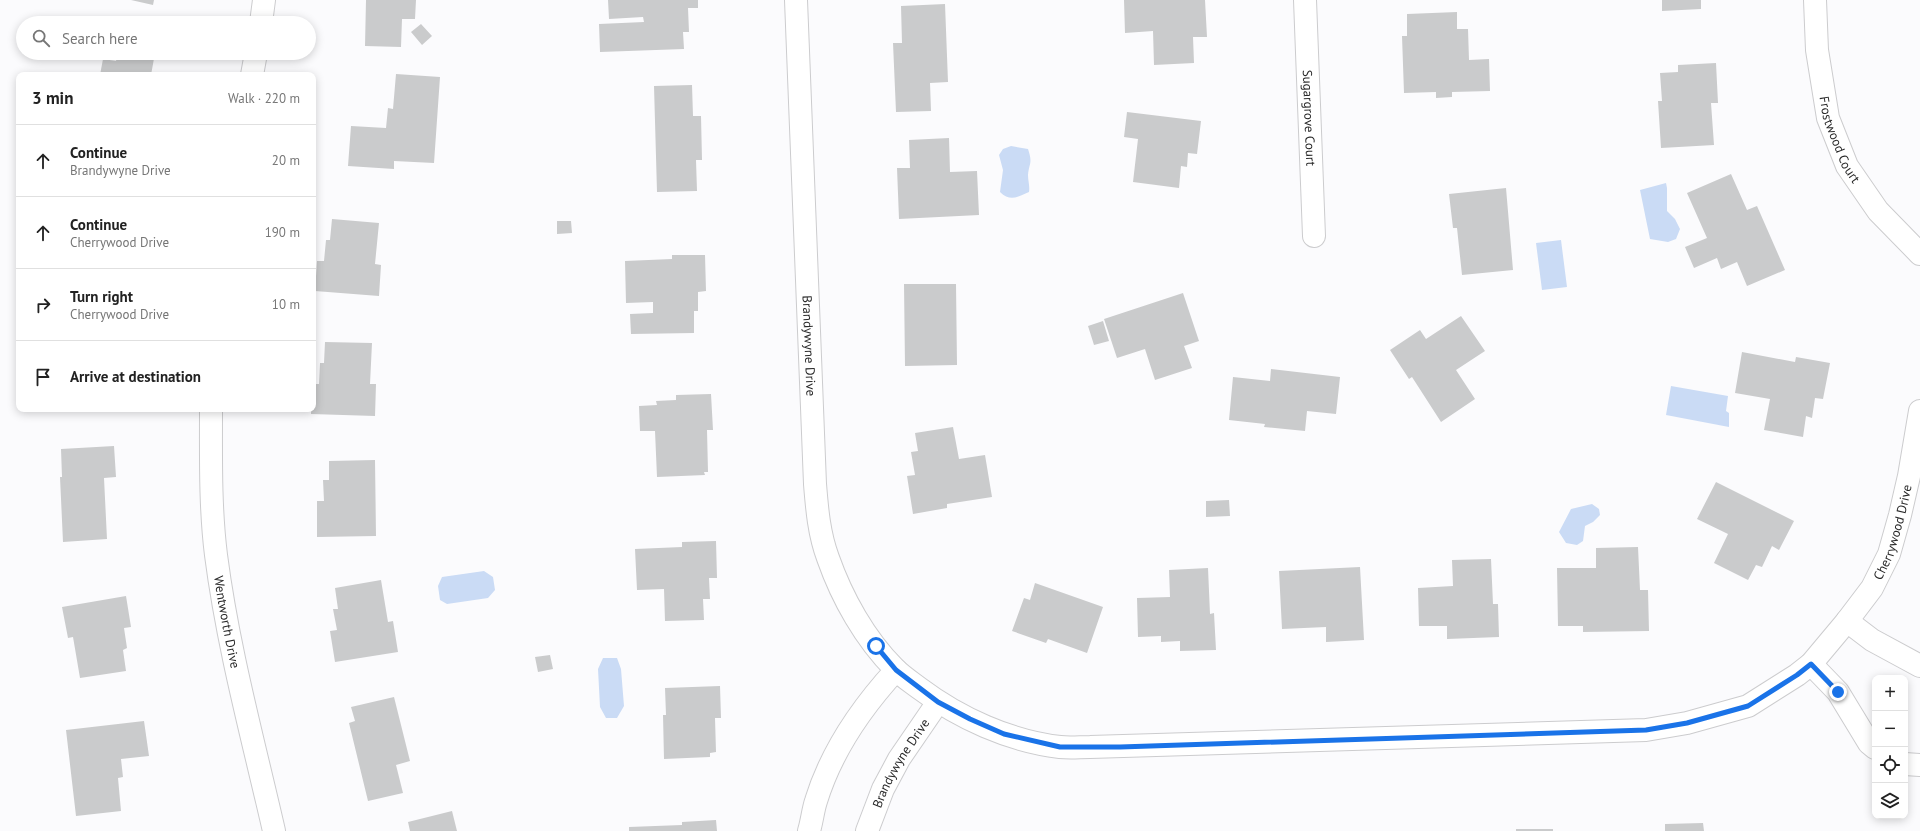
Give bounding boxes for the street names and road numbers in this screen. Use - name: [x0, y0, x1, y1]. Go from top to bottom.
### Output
- street label: Sugargrove Court: [1299, 69, 1320, 167]
- street label: Frostwood Court: [1816, 95, 1865, 187]
- street label: Brandywyne Drive: [799, 295, 820, 396]
- street label: Cherrywood Drive: [1869, 483, 1915, 583]
- street label: Wentworth Drive: [210, 574, 244, 670]
- street label: Brandywyne Drive: [868, 715, 933, 810]

